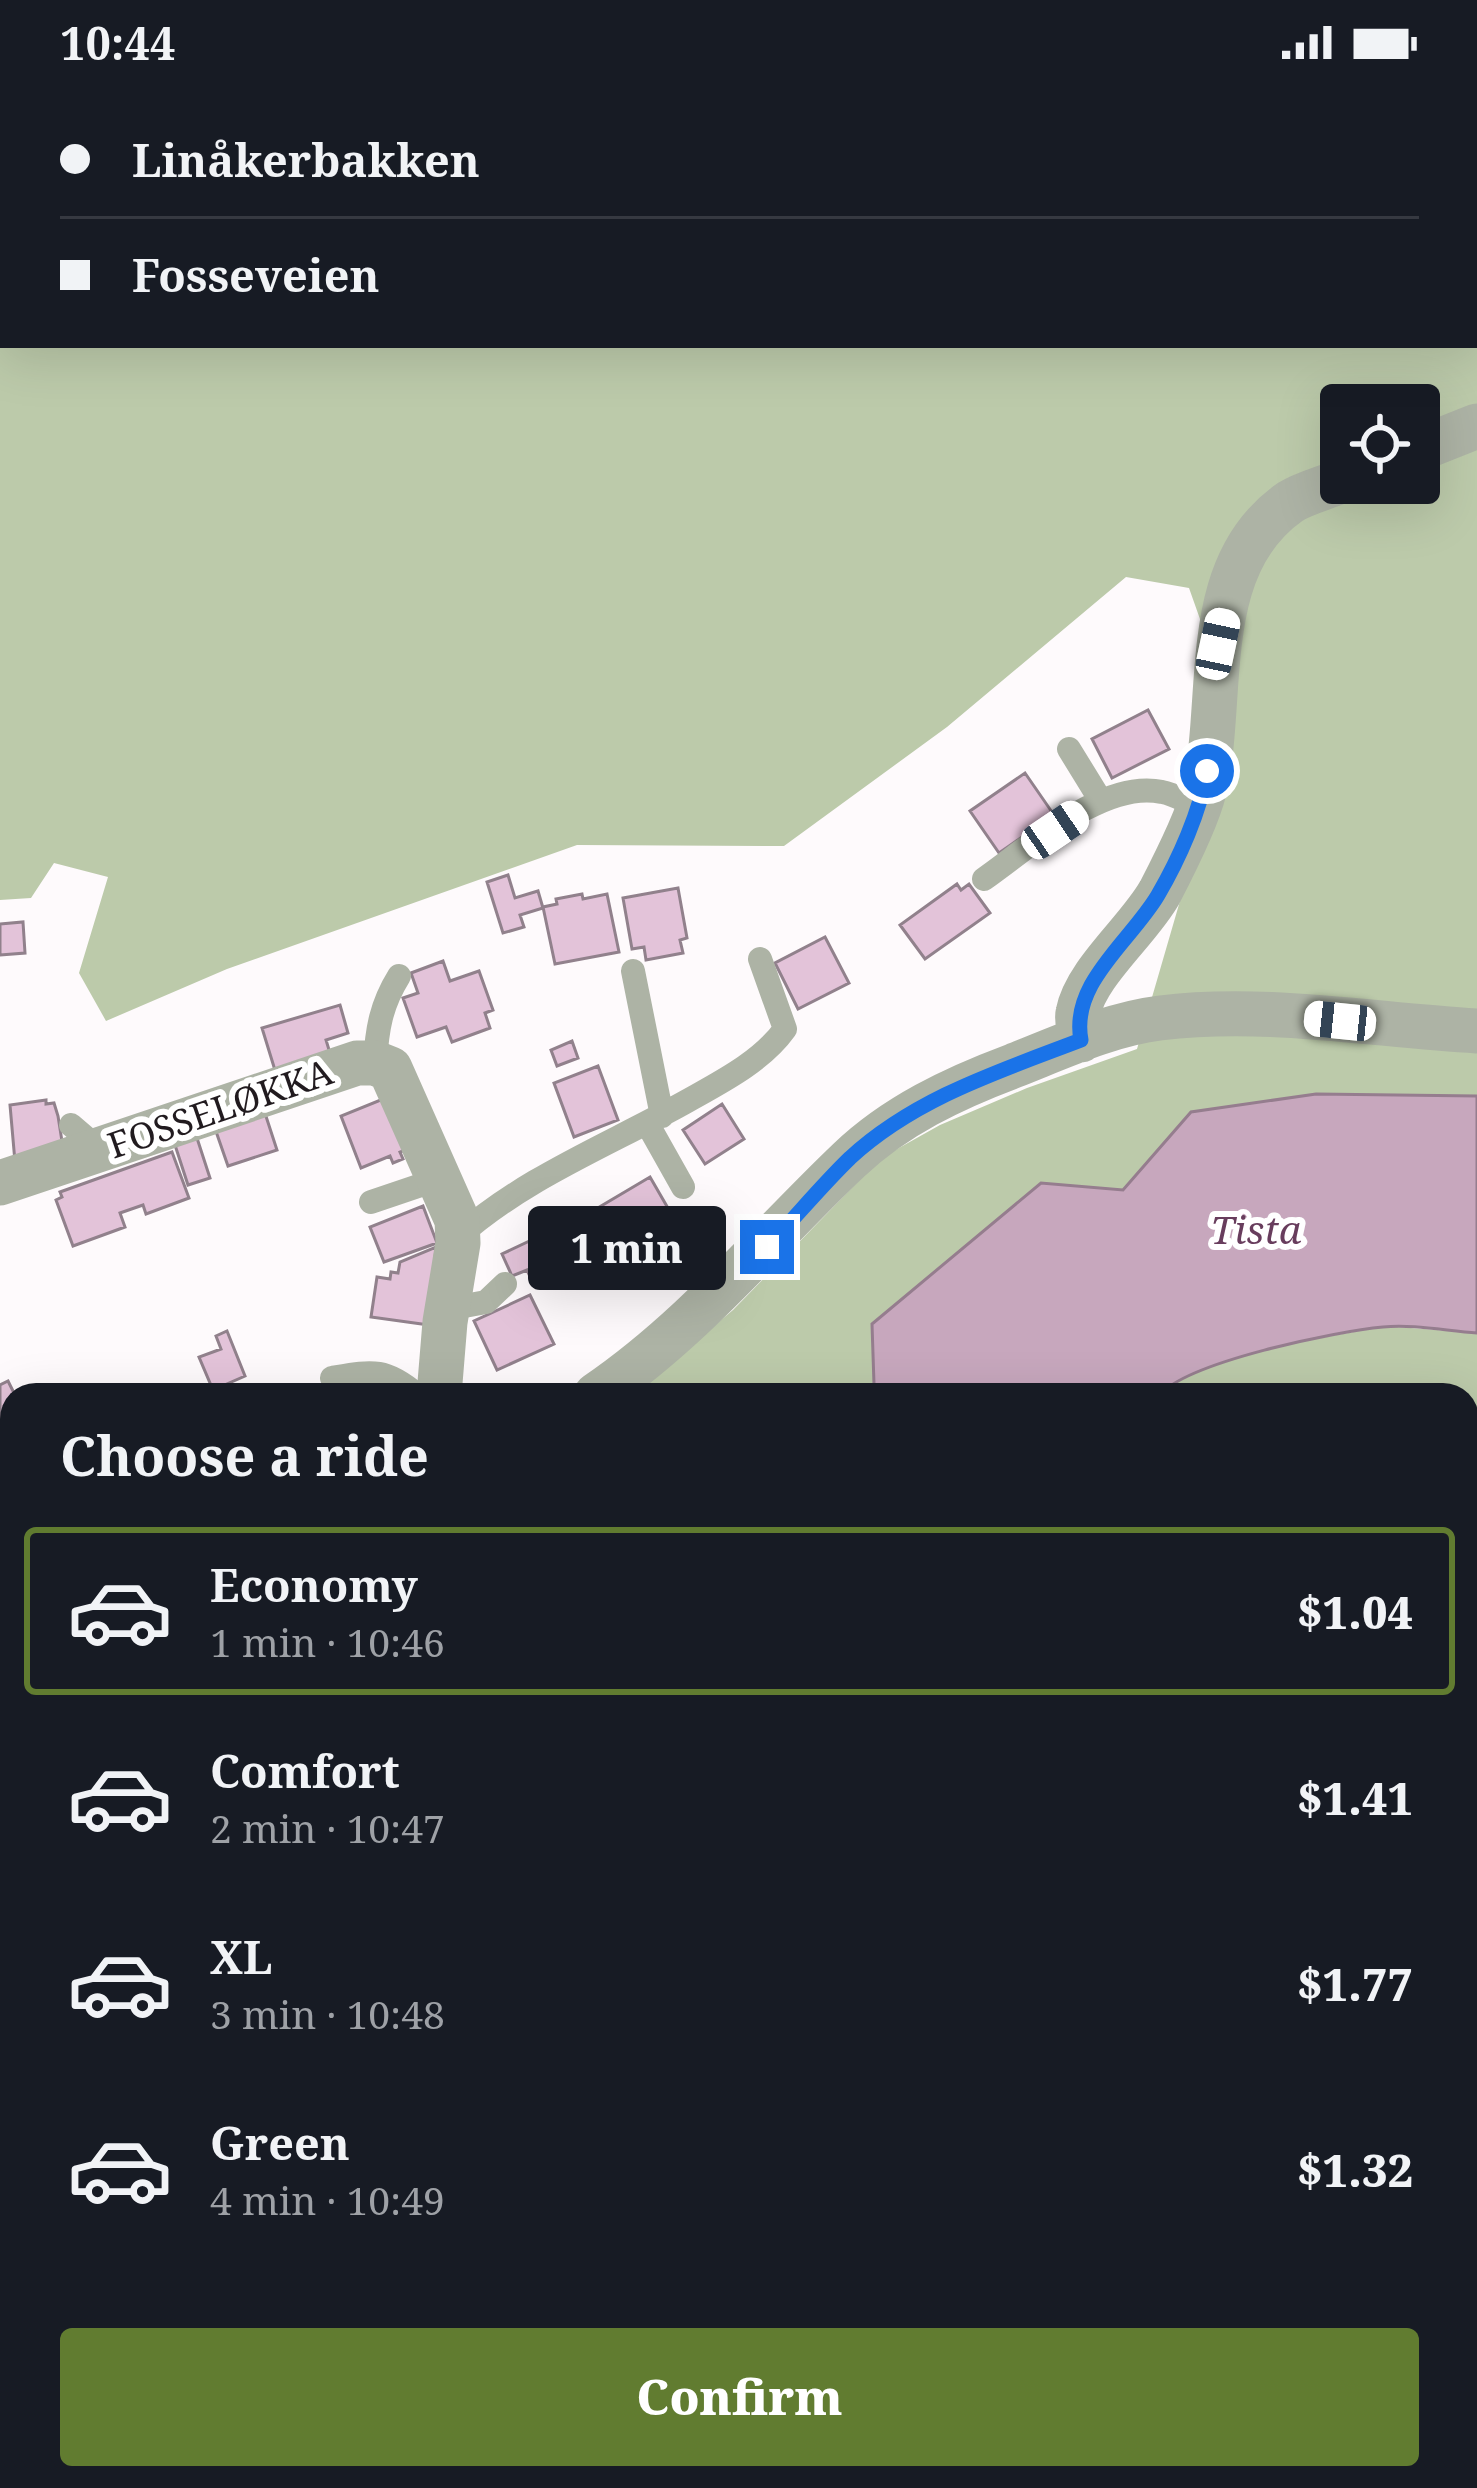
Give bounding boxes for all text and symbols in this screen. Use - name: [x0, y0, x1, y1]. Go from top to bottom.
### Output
- text: 10:44: [60, 12, 175, 73]
- text: Linåkerbakken: [132, 129, 480, 190]
- text: Fosseveien: [132, 244, 379, 305]
- map controls: [1320, 384, 1440, 504]
- button: locate: [1320, 384, 1440, 504]
- car: [1193, 605, 1243, 683]
- route start: [1180, 744, 1234, 798]
- car: [1015, 795, 1095, 865]
- car: [1302, 999, 1378, 1043]
- street label: FOSSELØKKA: [101, 1046, 339, 1169]
- water label: Tista: [1211, 1202, 1302, 1255]
- callout: 1 min: [527, 1205, 725, 1289]
- route end: [740, 1220, 794, 1274]
- text: 1 min: [571, 1221, 683, 1274]
- text: Choose a ride: [60, 1418, 429, 1492]
- text: Economy: [210, 1554, 418, 1615]
- icon: car: [66, 1557, 174, 1665]
- text: $1.04: [1297, 1581, 1413, 1642]
- text: 1 min · 10:46: [210, 1615, 445, 1668]
- text: Comfort: [210, 1740, 400, 1801]
- icon: car: [66, 1743, 174, 1851]
- text: $1.41: [1297, 1767, 1413, 1828]
- text: 2 min · 10:47: [210, 1801, 445, 1854]
- text: XL: [210, 1926, 272, 1987]
- icon: car: [66, 1929, 174, 2037]
- text: $1.77: [1297, 1953, 1413, 2014]
- text: 3 min · 10:48: [210, 1987, 445, 2040]
- text: Green: [210, 2112, 350, 2173]
- icon: car: [66, 2115, 174, 2223]
- text: $1.32: [1297, 2139, 1413, 2200]
- text: 4 min · 10:49: [210, 2173, 445, 2226]
- button: Confirm: [60, 2328, 1419, 2466]

